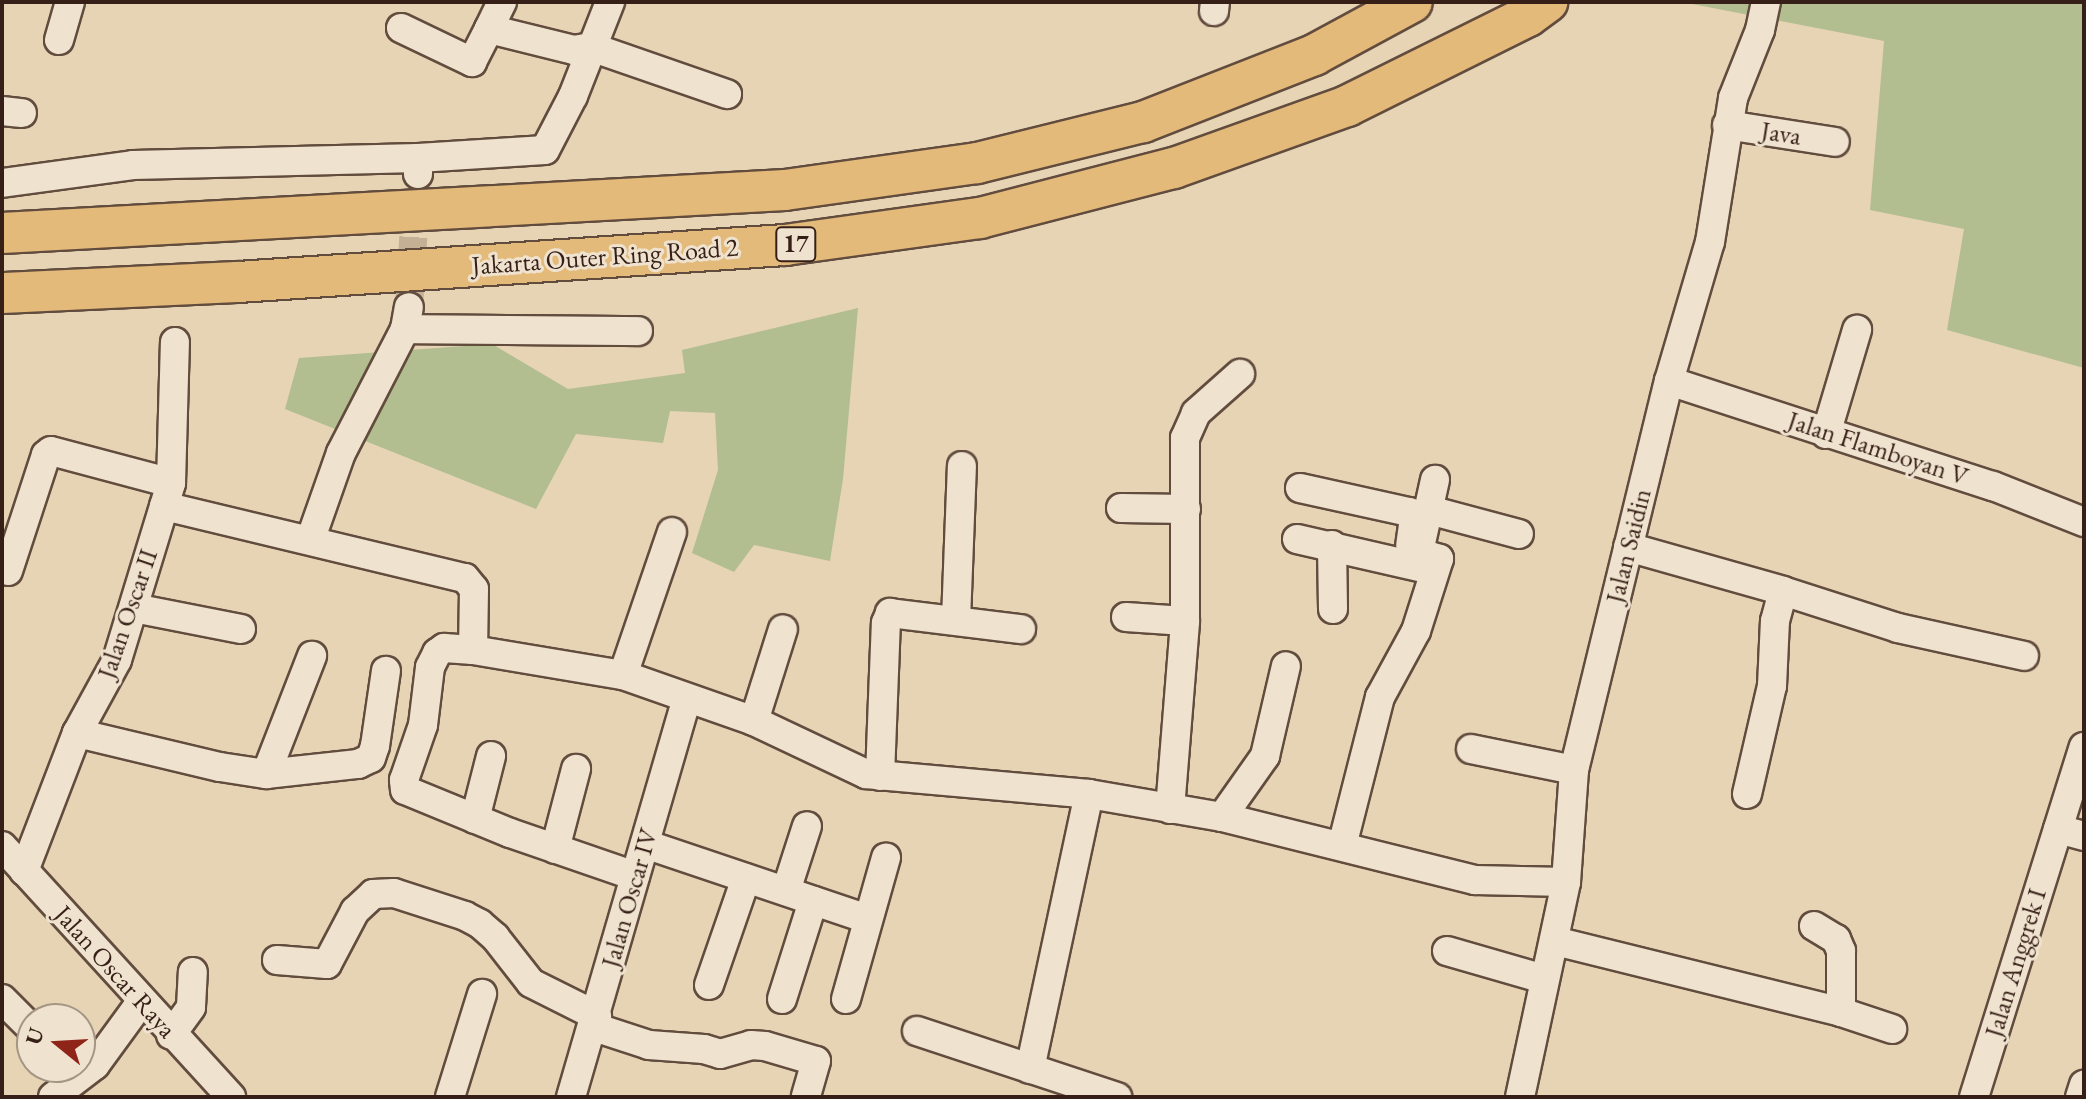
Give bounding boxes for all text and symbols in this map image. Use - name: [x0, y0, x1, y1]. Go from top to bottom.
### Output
- street label: Java: [1759, 115, 1803, 153]
- road number: 17: [774, 224, 818, 264]
- street label: Jakarta Outer Ring Road 2: [471, 232, 739, 282]
- street label: Jalan Flamboyan V: [1784, 405, 1972, 493]
- street label: Jalan Saidin: [1600, 486, 1658, 606]
- street label: Jalan Oscar II: [91, 545, 165, 683]
- street label: Jalan Oscar IV: [595, 825, 665, 971]
- street label: Jalan Anggrek I: [1979, 885, 2053, 1041]
- street label: Jalan Oscar Raya: [47, 899, 183, 1045]
- north arrow: [16, 1003, 96, 1083]
- text: U: [18, 1024, 51, 1048]

